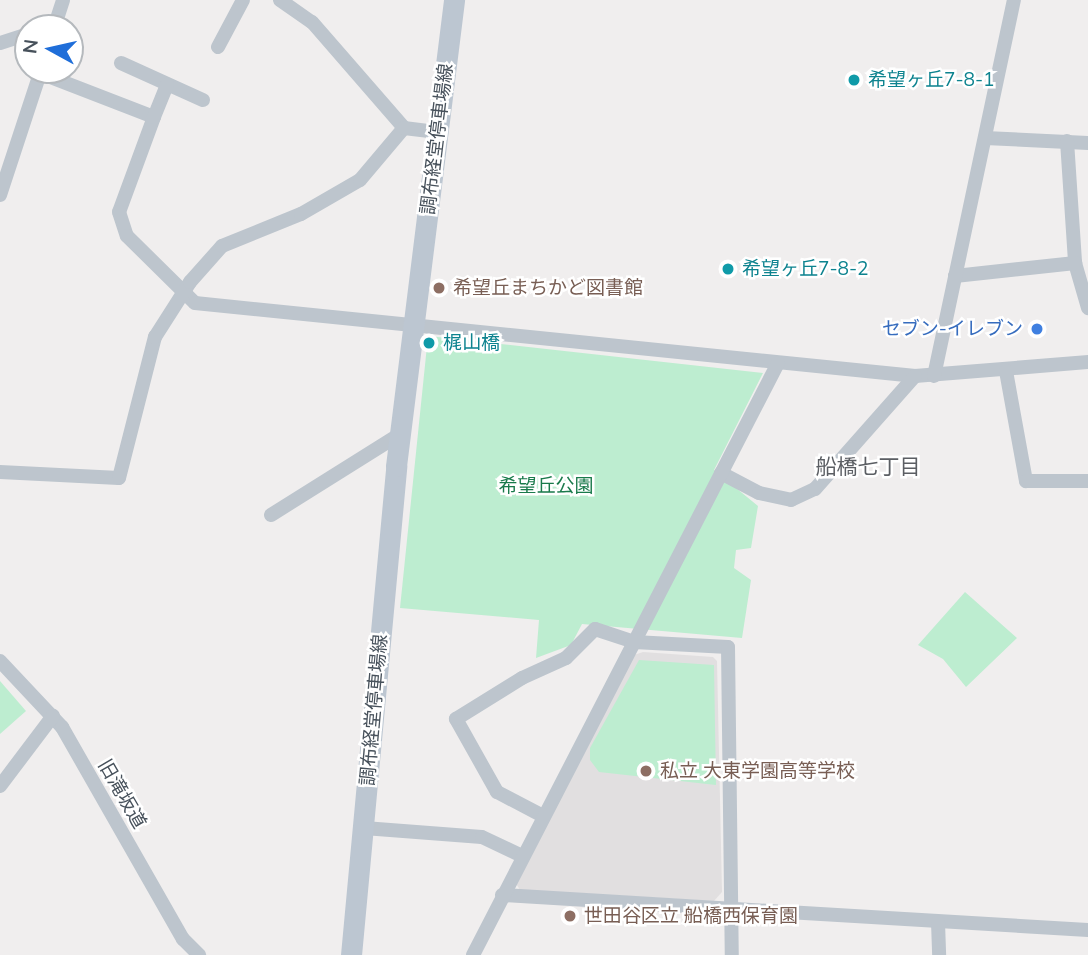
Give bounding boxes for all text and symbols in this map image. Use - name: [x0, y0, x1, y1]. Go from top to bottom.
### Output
- north arrow: [14, 14, 84, 84]
- text: N: [17, 38, 43, 55]
- street label: 調布経堂停車場線: [416, 62, 458, 216]
- place label: 希望ヶ丘7-8-1: [868, 69, 994, 91]
- marker: 希望ヶ丘7-8-1: [846, 72, 862, 88]
- place label: 希望ヶ丘7-8-2: [742, 258, 868, 280]
- marker: 希望ヶ丘7-8-2: [720, 261, 736, 277]
- place label: 希望丘まちかど図書館: [453, 277, 643, 299]
- marker: 希望丘まちかど図書館: [431, 280, 447, 296]
- place label: セブン-イレブン: [882, 318, 1023, 340]
- marker: セブン-イレブン: [1029, 321, 1045, 337]
- place label: 梶山橋: [443, 332, 500, 354]
- marker: 梶山橋: [421, 335, 437, 351]
- district label: 船橋七丁目: [816, 453, 920, 479]
- park label: 希望丘公園: [499, 475, 593, 497]
- street label: 調布経堂停車場線: [356, 633, 392, 787]
- street label: 旧滝坂道: [93, 755, 151, 833]
- place label: 私立 大東学園高等学校: [660, 760, 855, 782]
- marker: 私立 大東学園高等学校: [638, 763, 654, 779]
- place label: 世田谷区立 船橋西保育園: [584, 905, 798, 927]
- marker: 世田谷区立 船橋西保育園: [562, 908, 578, 924]

